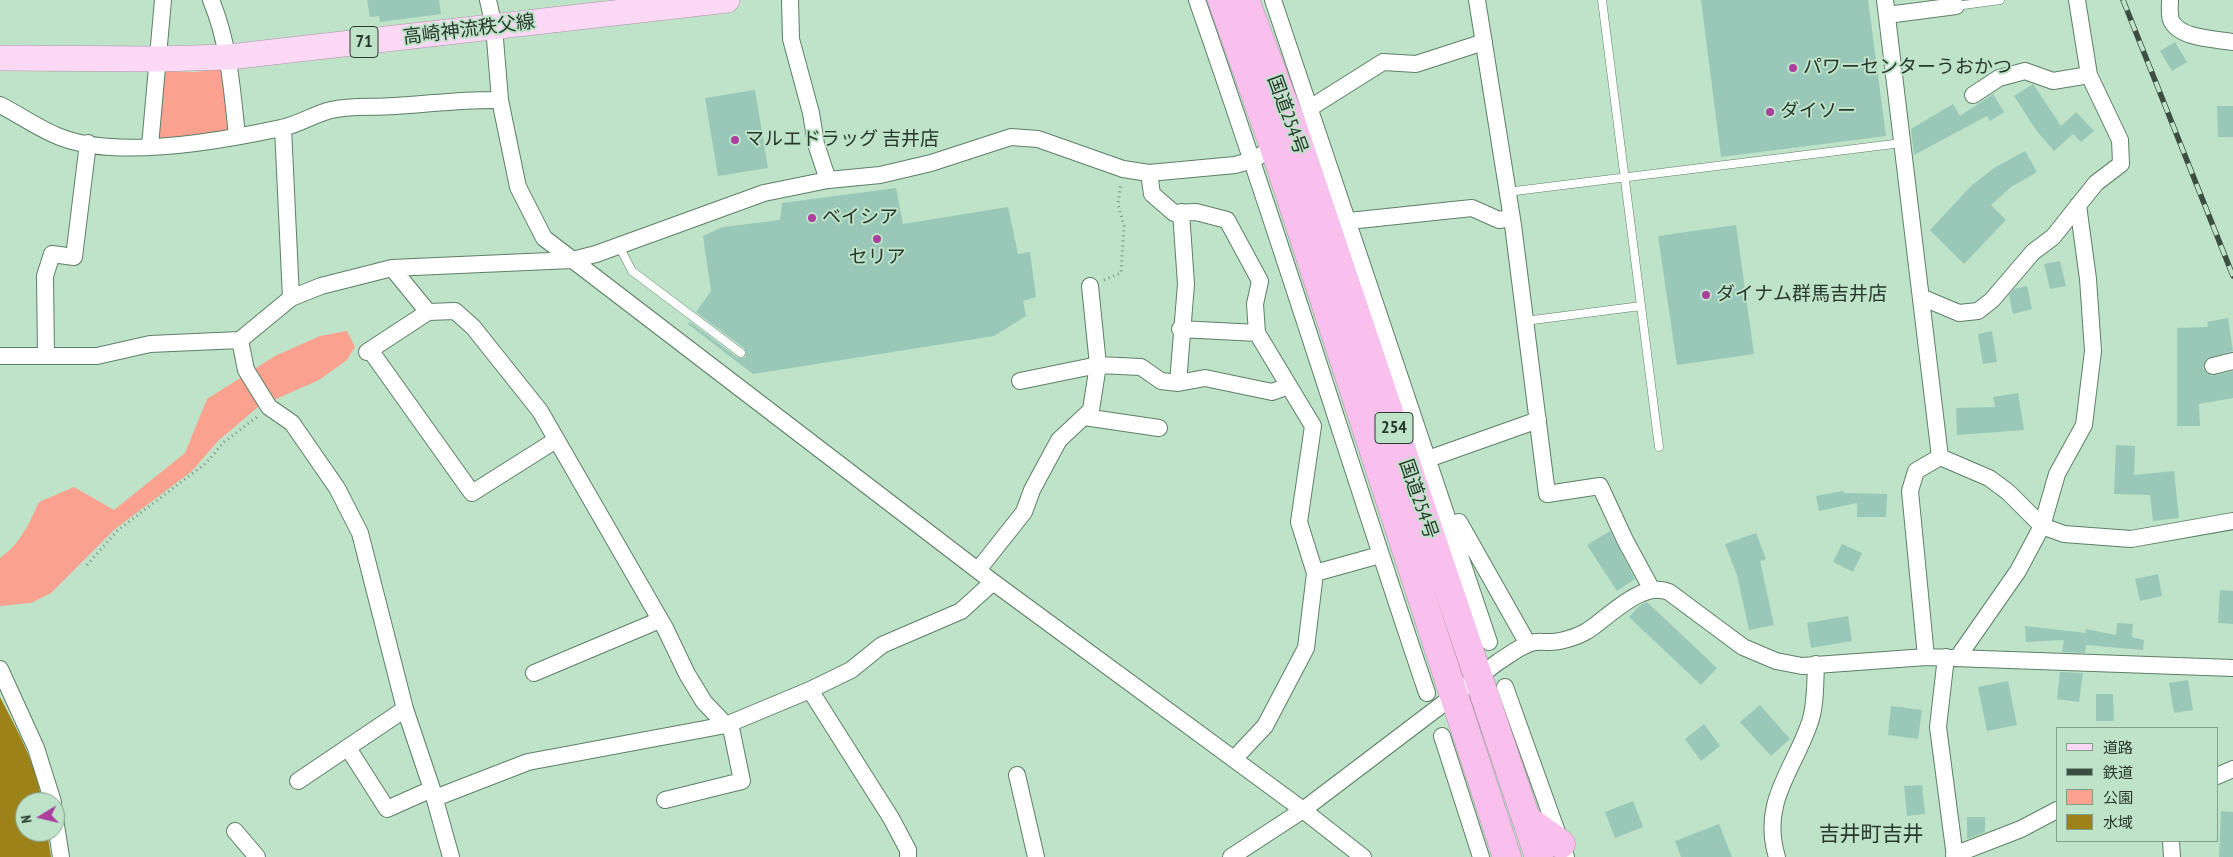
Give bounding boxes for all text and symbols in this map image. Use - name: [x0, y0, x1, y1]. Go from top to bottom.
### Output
- street label: 高崎神流秩父線: [402, 11, 536, 49]
- road number: 71: [350, 27, 378, 58]
- place label: パワーセンターうおかつ: [1803, 57, 2012, 79]
- marker: パワーセンターうおかつ: [1787, 62, 1799, 74]
- street label: 国道254号: [1262, 72, 1312, 158]
- place label: ダイソー: [1780, 101, 1856, 123]
- marker: ダイソー: [1764, 106, 1776, 118]
- place label: マルエドラッグ 吉井店: [745, 129, 939, 151]
- marker: マルエドラッグ 吉井店: [729, 134, 741, 146]
- place label: ベイシア: [822, 207, 898, 229]
- marker: ベイシア: [806, 212, 818, 224]
- marker: セリア: [871, 233, 883, 245]
- place label: セリア: [849, 247, 905, 269]
- place label: ダイナム群馬吉井店: [1716, 284, 1887, 306]
- marker: ダイナム群馬吉井店: [1700, 289, 1712, 301]
- road number: 254: [1375, 412, 1413, 443]
- street label: 国道254号: [1394, 456, 1442, 542]
- legend: [2056, 727, 2218, 842]
- text: 道路: [2103, 738, 2133, 757]
- text: 鉄道: [2103, 763, 2133, 782]
- text: 公園: [2103, 788, 2133, 807]
- north arrow: [15, 792, 65, 842]
- text: 水域: [2103, 813, 2133, 832]
- text: N: [17, 814, 36, 824]
- district label: 吉井町吉井: [1819, 822, 1923, 848]

